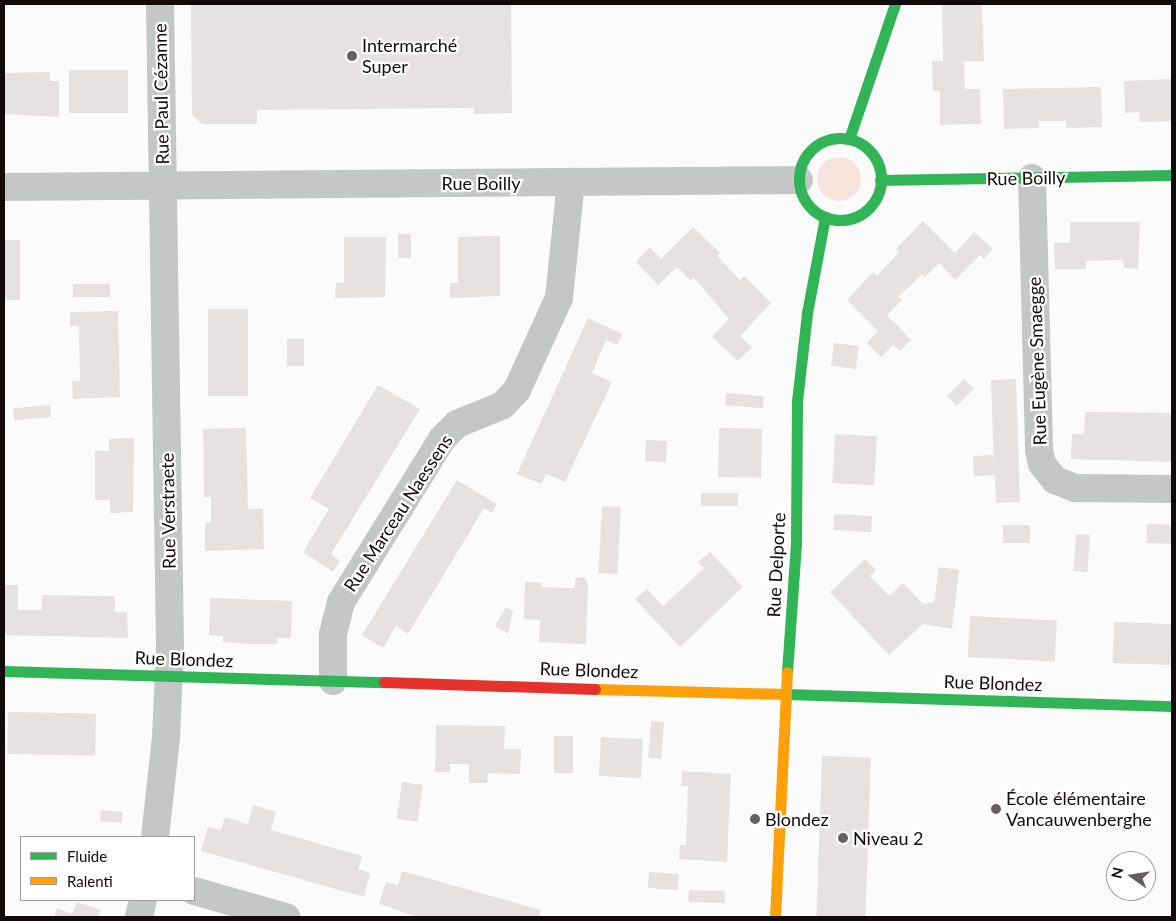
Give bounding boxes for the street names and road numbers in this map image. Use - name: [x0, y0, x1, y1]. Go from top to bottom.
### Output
- street label: Rue Paul Cézanne: [149, 23, 173, 165]
- street label: Rue Boilly: [986, 167, 1066, 189]
- street label: Rue Boilly: [442, 172, 520, 194]
- street label: Rue Eugène Smaegge: [1023, 276, 1051, 446]
- street label: Rue Marceau Naessens: [339, 430, 457, 596]
- street label: Rue Verstraete: [156, 452, 180, 570]
- street label: Rue Delporte: [762, 512, 790, 618]
- street label: Rue Blondez: [134, 646, 234, 672]
- street label: Rue Blondez: [539, 657, 639, 683]
- street label: Rue Blondez: [943, 670, 1043, 696]

